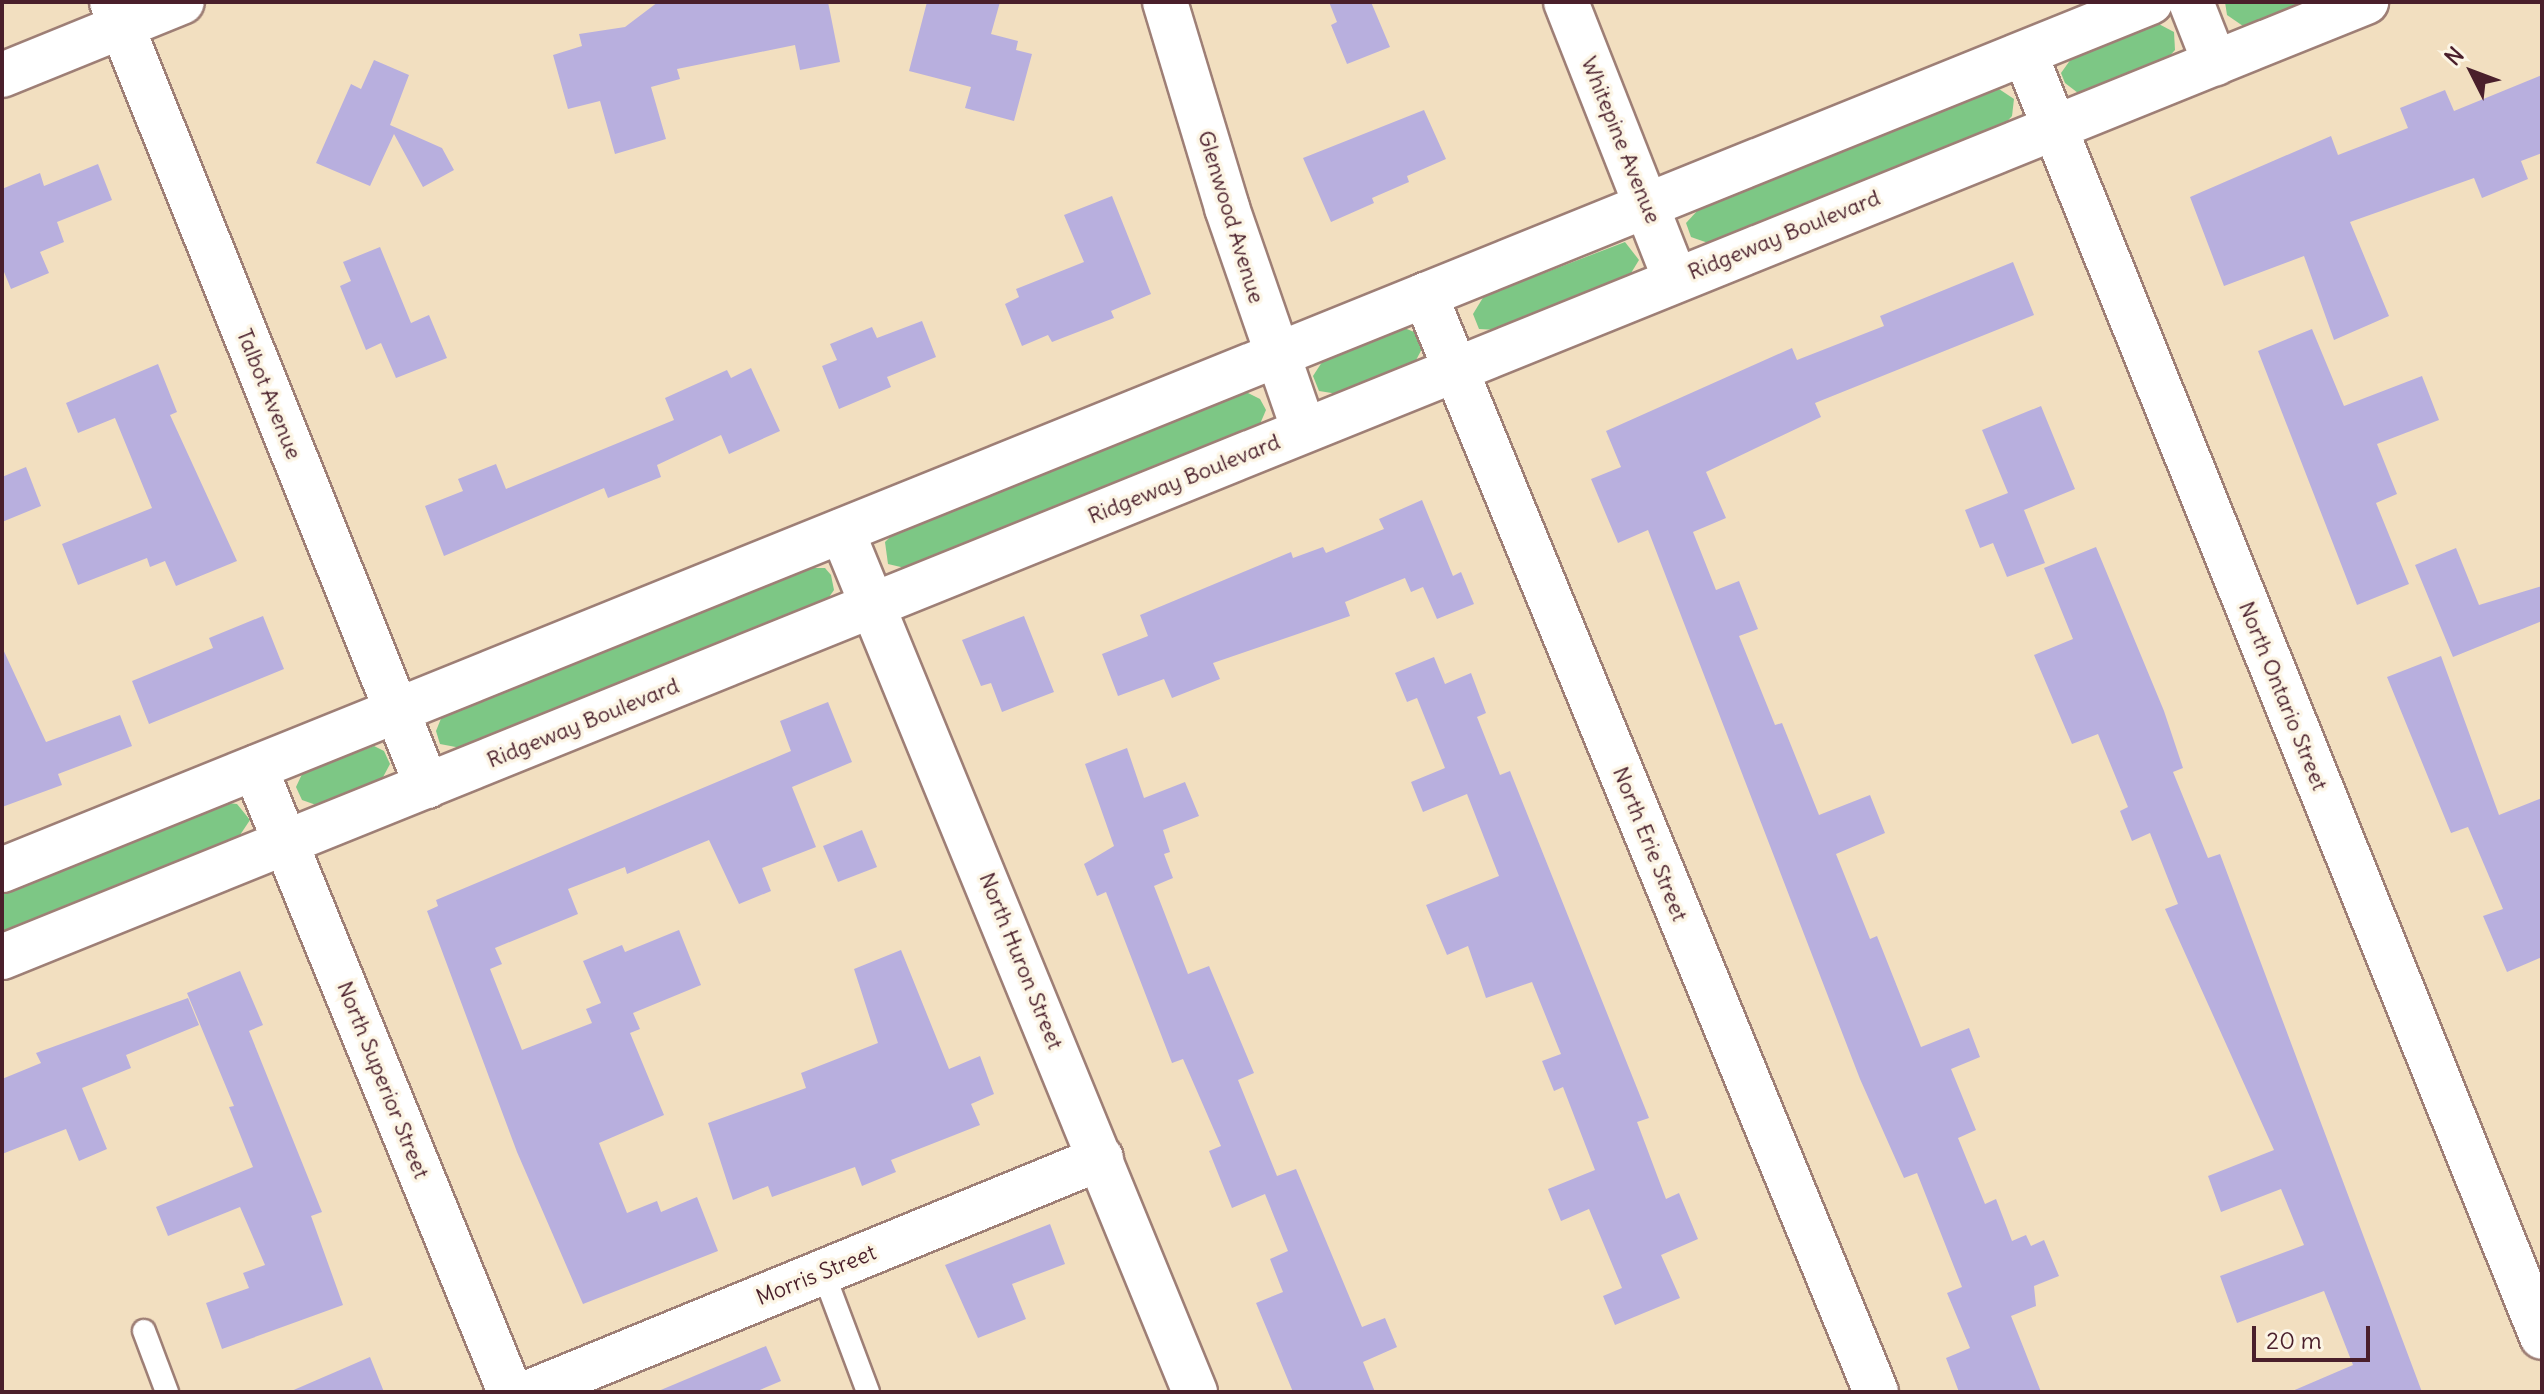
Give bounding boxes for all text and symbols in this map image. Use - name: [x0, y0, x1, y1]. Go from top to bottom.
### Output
- north arrow: [2432, 32, 2512, 112]
- text: N: [2439, 41, 2470, 71]
- street label: Whitepine Avenue: [1575, 53, 1667, 227]
- street label: Glenwood Avenue: [1192, 127, 1270, 307]
- street label: Ridgeway Boulevard: [1684, 184, 1884, 286]
- street label: Talbot Avenue: [231, 325, 307, 463]
- street label: Ridgeway Boulevard: [1084, 428, 1284, 530]
- street label: North Ontario Street: [2233, 598, 2333, 794]
- street label: Ridgeway Boulevard: [483, 672, 683, 774]
- street label: North Erie Street: [1607, 763, 1693, 925]
- street label: North Huron Street: [974, 869, 1068, 1053]
- street label: North Superior Street: [331, 978, 435, 1182]
- street label: Morris Street: [752, 1239, 880, 1311]
- scale bar: [2256, 1310, 2374, 1360]
- text: 20 m: [2266, 1325, 2322, 1355]

